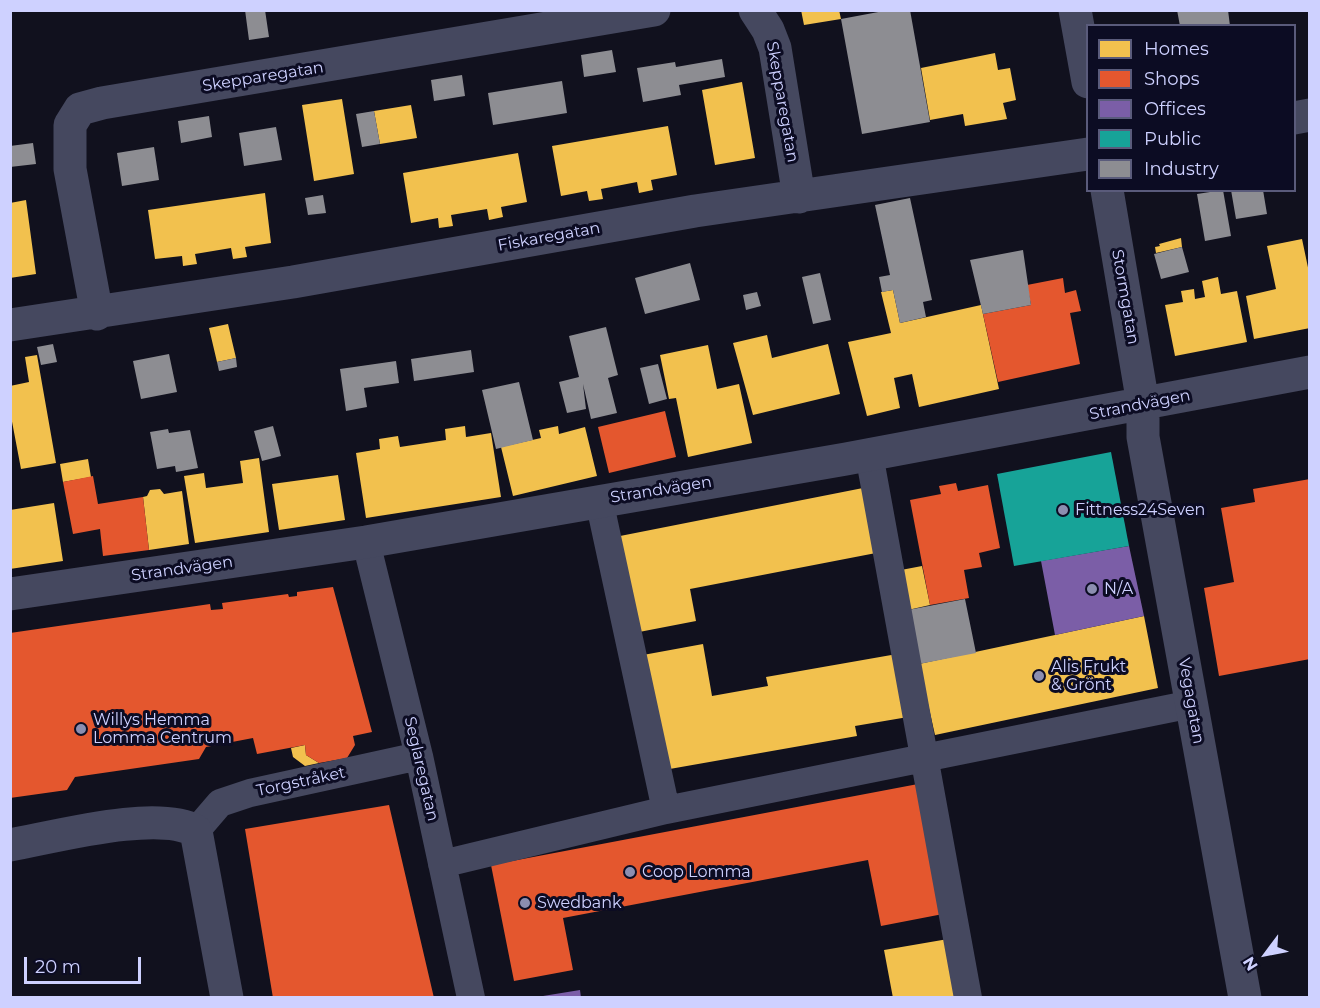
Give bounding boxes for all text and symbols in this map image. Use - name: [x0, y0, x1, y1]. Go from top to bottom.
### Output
- legend: [1086, 24, 1296, 192]
- text: Homes: [1144, 38, 1209, 60]
- street label: Skepparegatan: [762, 40, 802, 164]
- street label: Skepparegatan: [201, 58, 325, 96]
- text: Shops: [1144, 68, 1200, 90]
- text: Offices: [1144, 98, 1206, 120]
- text: Public: [1144, 128, 1201, 150]
- text: Industry: [1144, 158, 1219, 180]
- street label: Fiskaregatan: [496, 219, 602, 255]
- street label: Stormgatan: [1107, 248, 1143, 346]
- street label: Strandvägen: [1088, 386, 1192, 424]
- street label: Strandvägen: [609, 473, 713, 507]
- place label: Fittness24Seven: [1075, 500, 1205, 520]
- marker: Fittness24Seven: [1056, 503, 1070, 517]
- street label: Strandvägen: [130, 552, 234, 586]
- place label: N/A: [1104, 579, 1133, 599]
- marker: N/A: [1085, 582, 1099, 596]
- street label: Vegagatan: [1174, 656, 1208, 746]
- place label: Alis Frukt & Grönt: [1051, 657, 1126, 695]
- marker: Alis Frukt & Grönt: [1032, 669, 1046, 683]
- place label: Willys Hemma Lomma Centrum: [93, 710, 232, 748]
- street label: Seglaregatan: [400, 715, 442, 823]
- marker: Willys Hemma Lomma Centrum: [74, 722, 88, 736]
- street label: Torgstråket: [255, 763, 347, 801]
- place label: Coop Lomma: [642, 862, 751, 882]
- marker: Coop Lomma: [623, 865, 637, 879]
- place label: Swedbank: [537, 893, 622, 913]
- marker: Swedbank: [518, 896, 532, 910]
- north arrow: [1236, 924, 1296, 984]
- scale bar: [27, 945, 144, 983]
- text: N: [1239, 953, 1262, 974]
- text: 20 m: [35, 956, 81, 978]

